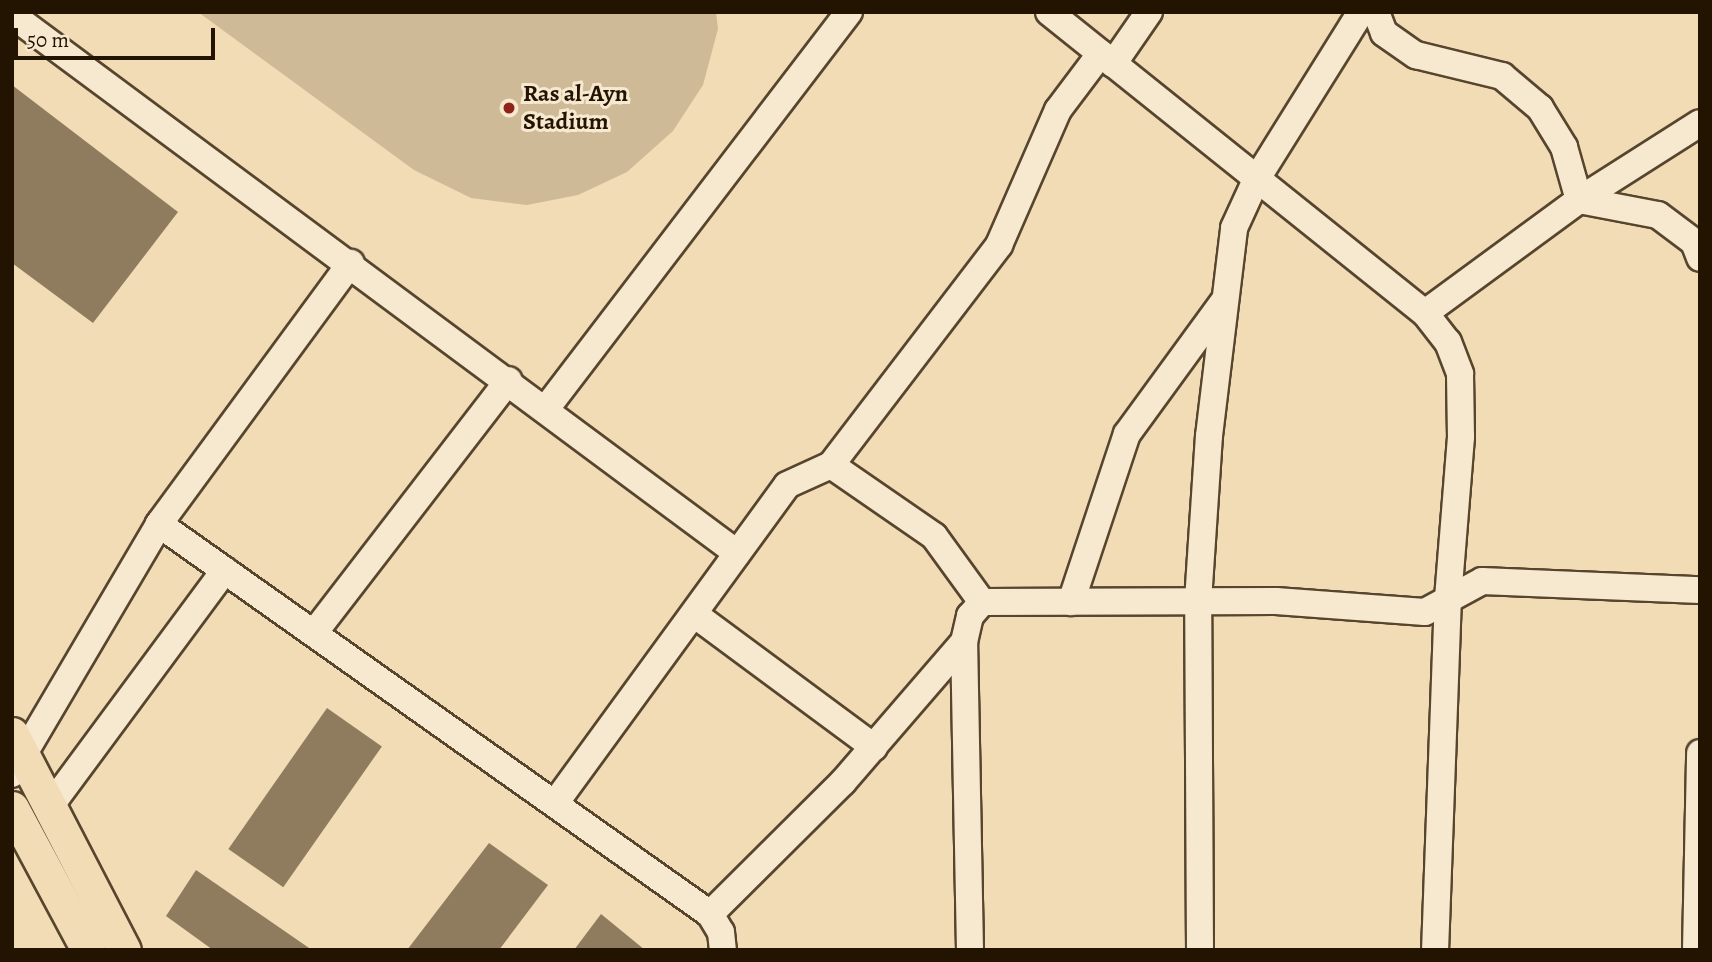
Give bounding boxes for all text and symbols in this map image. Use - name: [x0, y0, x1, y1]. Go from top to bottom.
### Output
- scale bar: [18, 14, 219, 58]
- text: 50 m: [27, 26, 69, 54]
- place label: Ras al-Ayn Stadium: [523, 80, 628, 136]
- marker: Ras al-Ayn Stadium: [501, 100, 517, 116]

